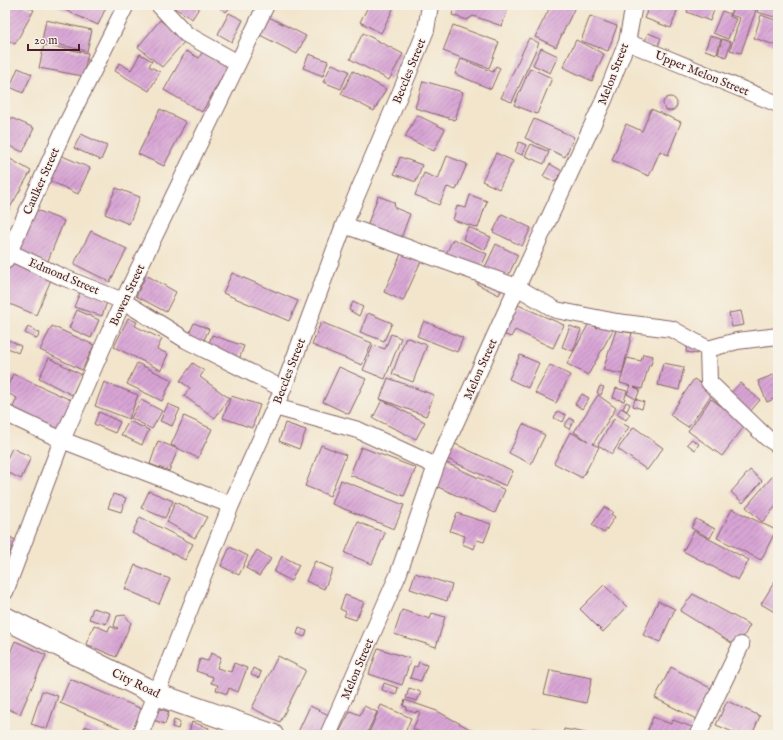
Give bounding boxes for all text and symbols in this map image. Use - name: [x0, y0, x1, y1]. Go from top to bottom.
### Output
- scale bar: [28, 26, 79, 52]
- text: 20 m: [34, 33, 57, 48]
- street label: Beccles Street: [390, 36, 429, 106]
- street label: Melon Street: [595, 41, 632, 107]
- street label: Upper Melon Street: [652, 48, 751, 100]
- street label: Caulker Street: [20, 145, 63, 217]
- street label: Edmond Street: [26, 255, 102, 298]
- street label: Bowen Street: [107, 262, 148, 328]
- street label: Beccles Street: [270, 336, 309, 406]
- street label: Melon Street: [460, 336, 501, 402]
- street label: Melon Street: [338, 636, 377, 702]
- street label: City Road: [109, 665, 163, 702]

